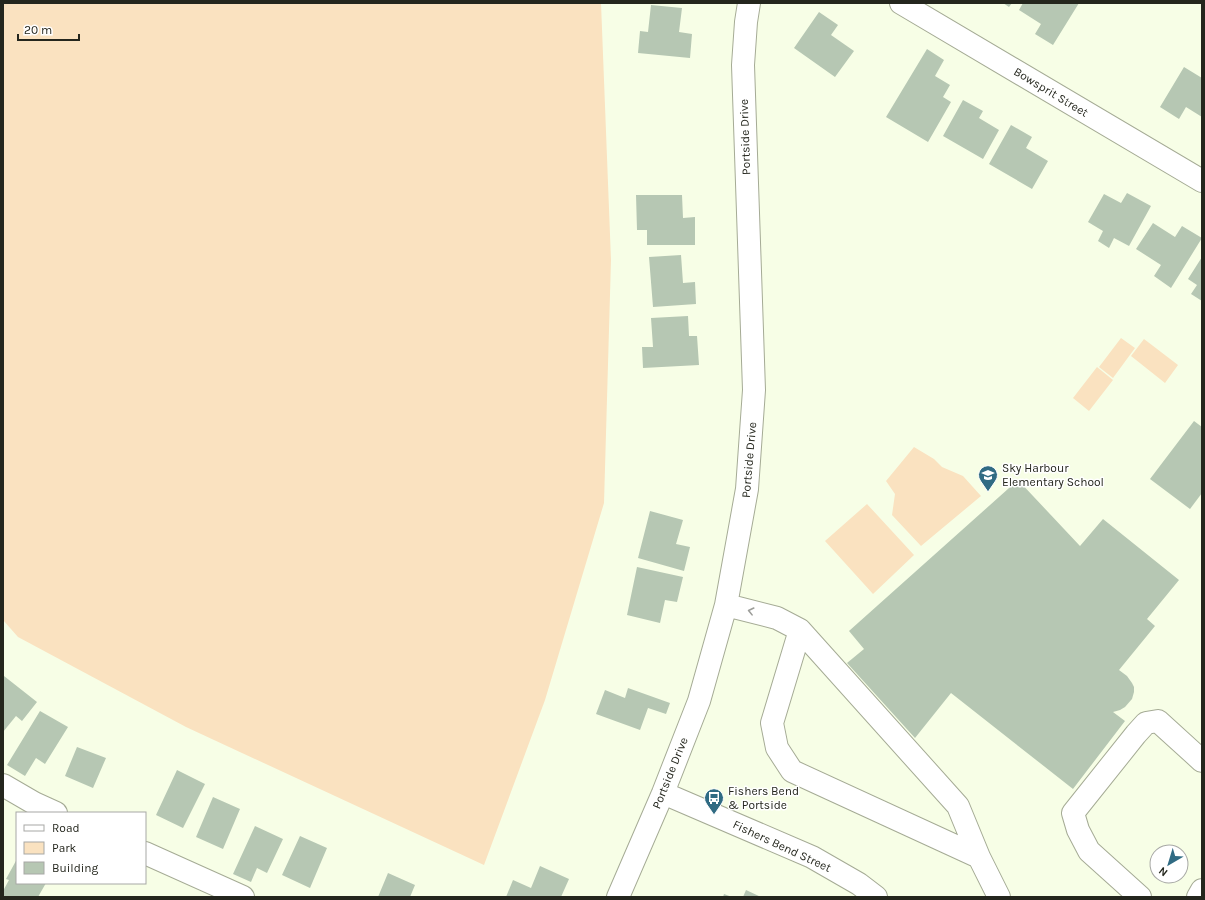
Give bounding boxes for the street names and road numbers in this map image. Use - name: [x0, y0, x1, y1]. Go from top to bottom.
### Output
- street label: Bowsprit Street: [1011, 64, 1091, 120]
- street label: Portside Drive: [737, 99, 753, 175]
- street label: Portside Drive: [739, 421, 759, 499]
- street label: Portside Drive: [649, 735, 691, 811]
- street label: Fishers Bend Street: [731, 817, 834, 875]

